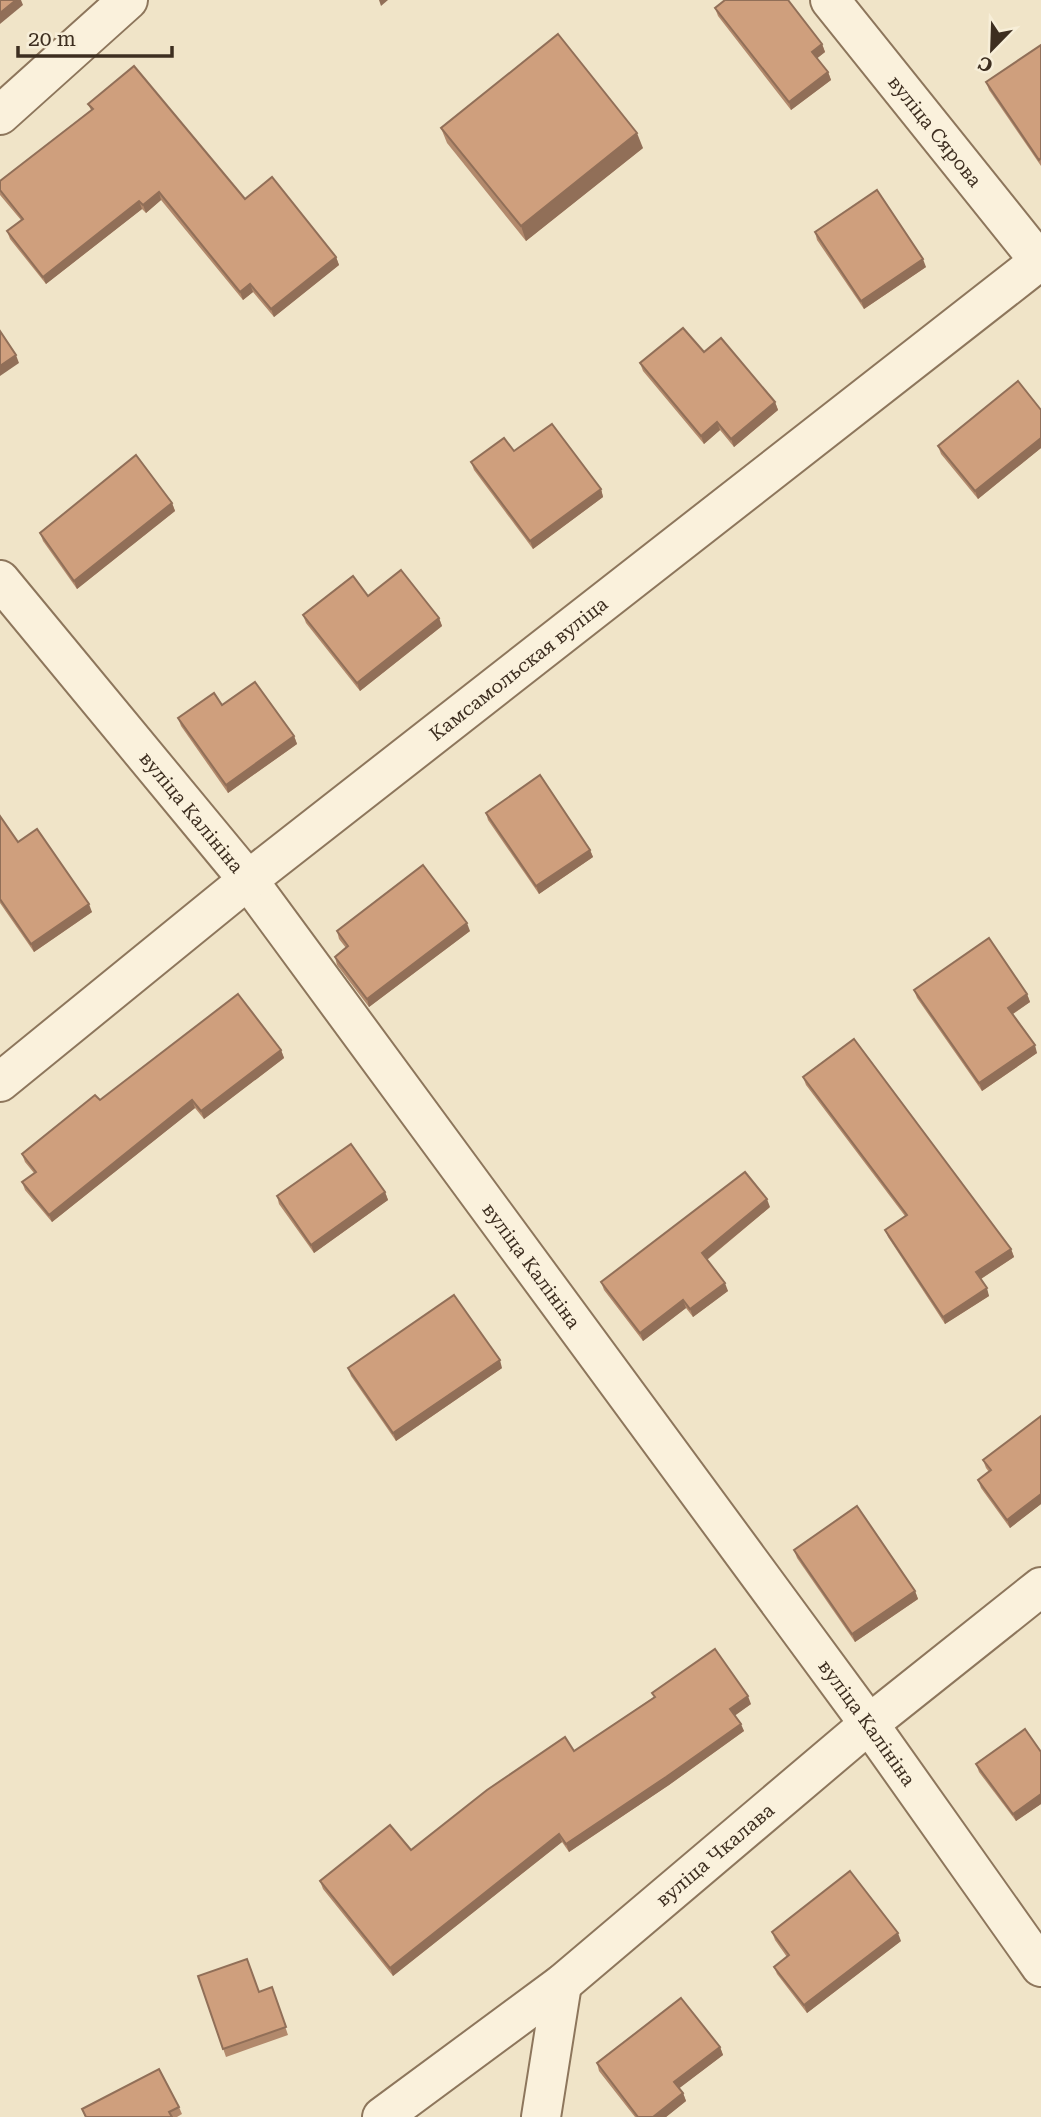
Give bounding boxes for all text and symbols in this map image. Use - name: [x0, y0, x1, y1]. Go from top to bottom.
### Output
- scale bar: [18, 14, 172, 58]
- north arrow: [957, 14, 1027, 84]
- text: 20 m: [28, 27, 76, 51]
- text: С: [975, 51, 996, 77]
- street label: вуліца Сярова: [883, 71, 987, 192]
- street label: Камсамольская вуліца: [425, 592, 613, 746]
- street label: вуліца Калініна: [135, 747, 249, 878]
- street label: вуліца Калініна: [478, 1199, 586, 1334]
- street label: вуліца Калініна: [814, 1655, 921, 1791]
- street label: вуліца Чкалава: [651, 1798, 779, 1911]

